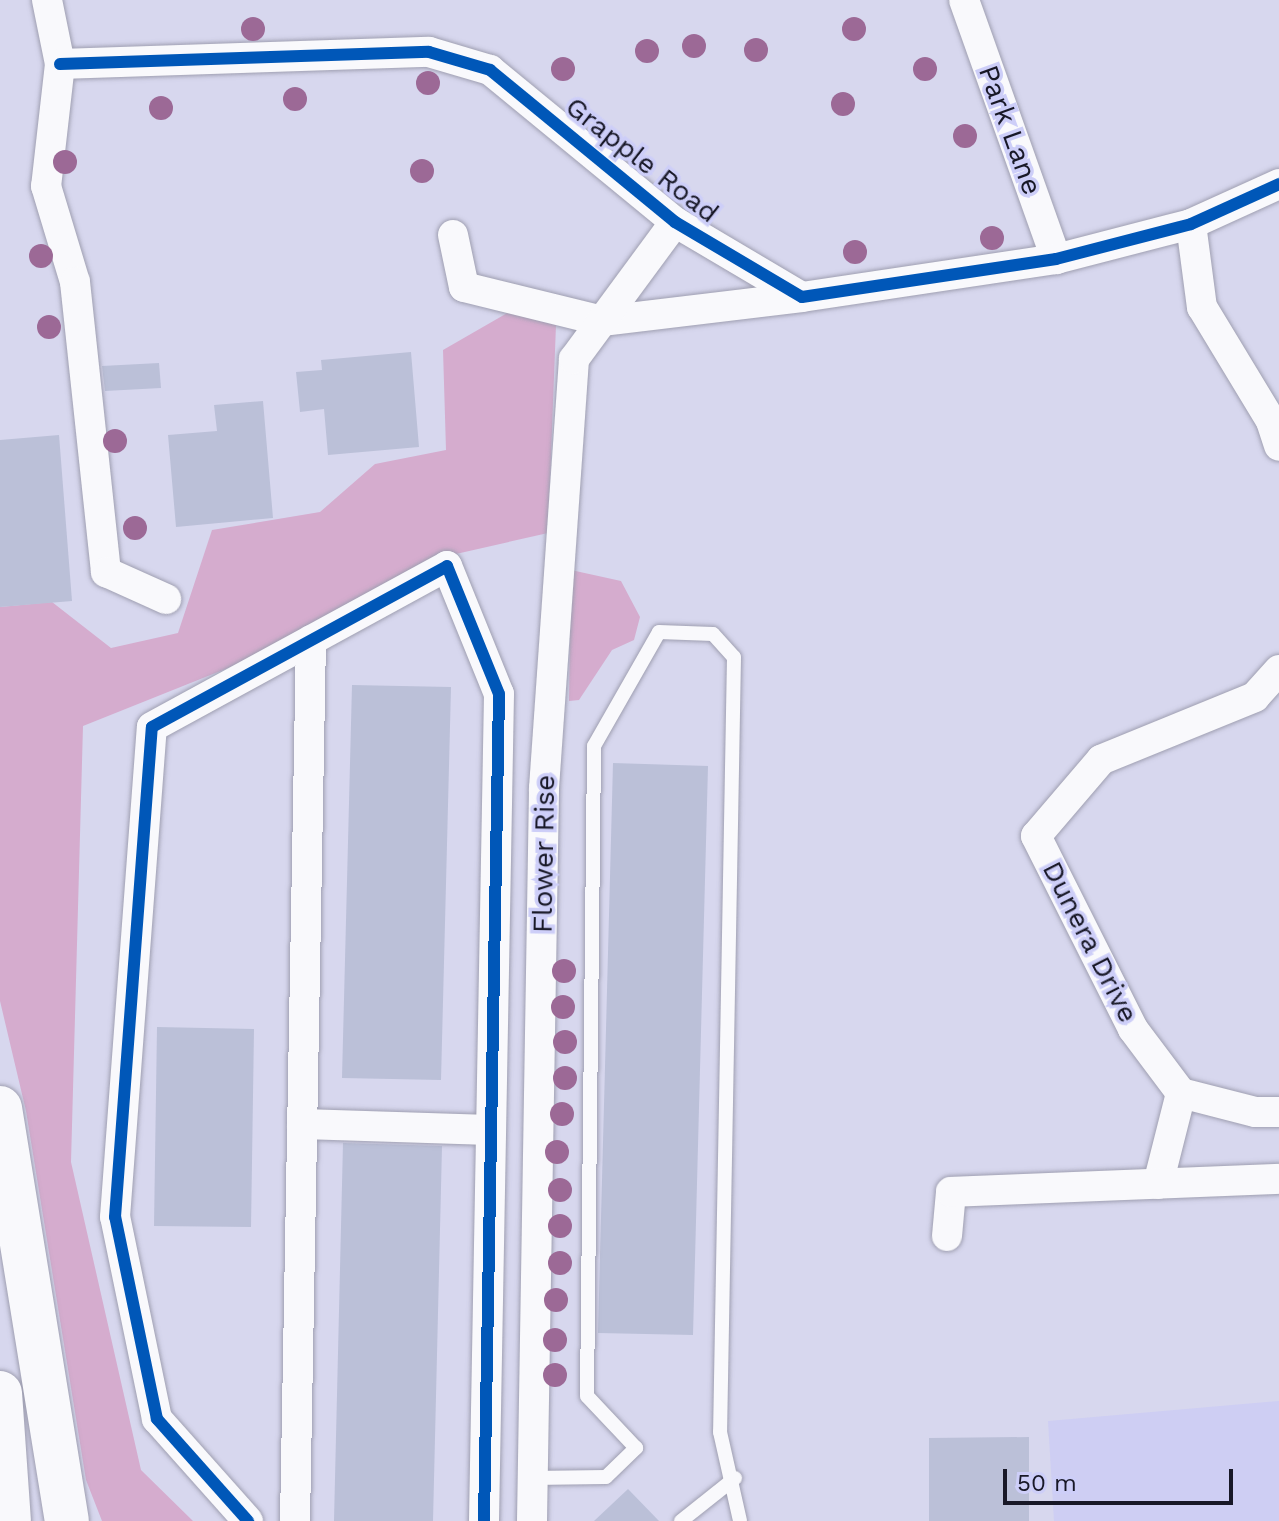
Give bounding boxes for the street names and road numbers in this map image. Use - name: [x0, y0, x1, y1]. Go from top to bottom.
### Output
- street label: Park Lane: [971, 60, 1049, 200]
- street label: Grapple Road: [559, 90, 725, 230]
- street label: Flower Rise: [526, 774, 562, 934]
- street label: Dunera Drive: [1035, 856, 1145, 1028]

